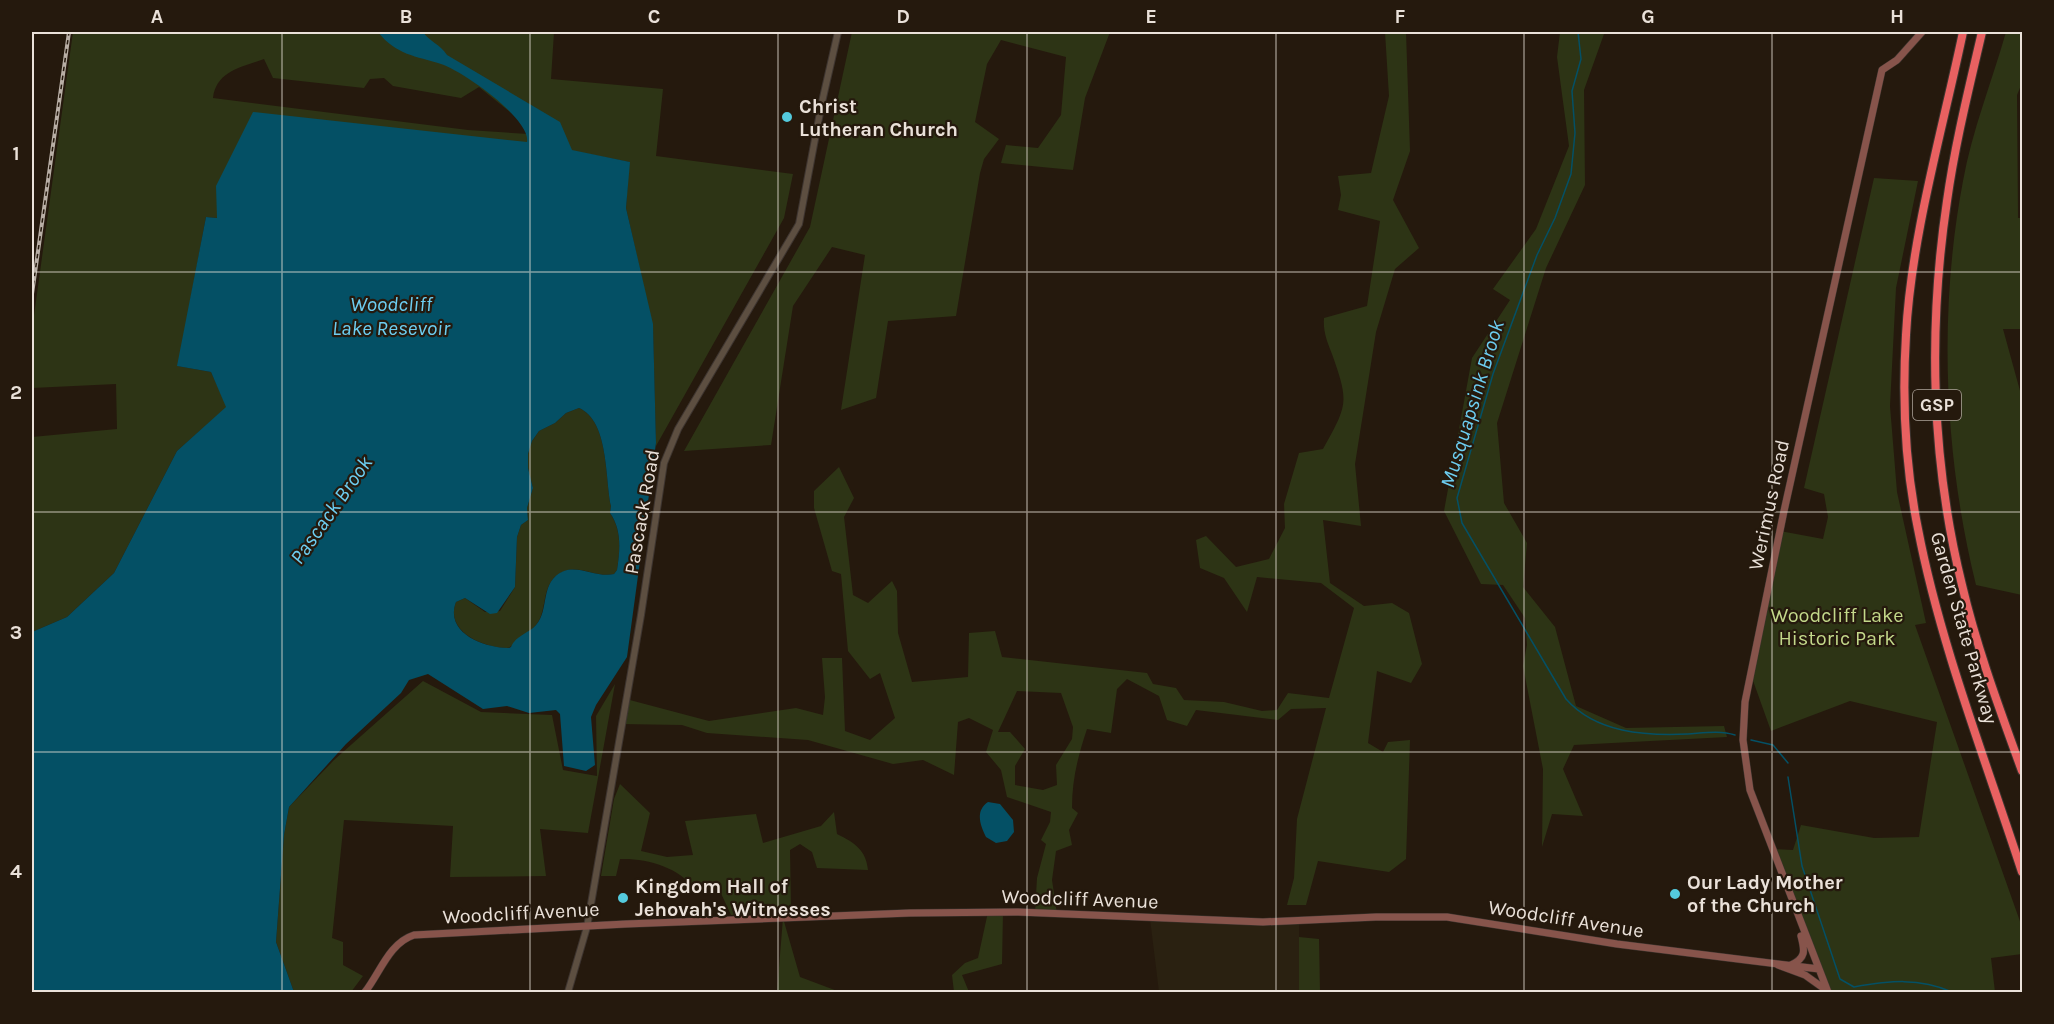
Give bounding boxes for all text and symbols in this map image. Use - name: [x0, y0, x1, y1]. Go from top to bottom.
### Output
- text: A: [151, 5, 164, 28]
- text: B: [400, 5, 412, 28]
- text: C: [648, 5, 660, 28]
- text: D: [896, 5, 910, 28]
- text: E: [1145, 5, 1157, 28]
- text: F: [1395, 5, 1406, 28]
- text: G: [1641, 5, 1655, 28]
- text: H: [1890, 5, 1904, 28]
- place label: Christ Lutheran Church: [799, 95, 958, 141]
- marker: Christ Lutheran Church: [780, 110, 794, 124]
- text: 1: [12, 142, 20, 165]
- water label: Woodcliff Lake Resevoir: [332, 292, 451, 340]
- water label: Musquapsink Brook: [1435, 317, 1509, 491]
- text: 2: [10, 381, 22, 404]
- road number: GSP: [1913, 390, 1961, 420]
- street label: Werimus Road: [1744, 438, 1794, 572]
- street label: Pascack Road: [620, 448, 664, 576]
- water label: Pascack Brook: [285, 451, 377, 569]
- street label: Garden State Parkway: [1926, 529, 2002, 727]
- park label: Woodcliff Lake Historic Park: [1770, 604, 1904, 650]
- text: 3: [10, 621, 22, 644]
- text: 4: [10, 860, 22, 883]
- place label: Our Lady Mother of the Church: [1687, 871, 1843, 917]
- place label: Kingdom Hall of Jehovah's Witnesses: [635, 875, 831, 921]
- street label: Woodcliff Avenue: [1001, 885, 1159, 913]
- marker: Our Lady Mother of the Church: [1668, 887, 1682, 901]
- marker: Kingdom Hall of Jehovah's Witnesses: [616, 891, 630, 905]
- street label: Woodcliff Avenue: [1487, 895, 1645, 943]
- street label: Woodcliff Avenue: [442, 897, 600, 929]

